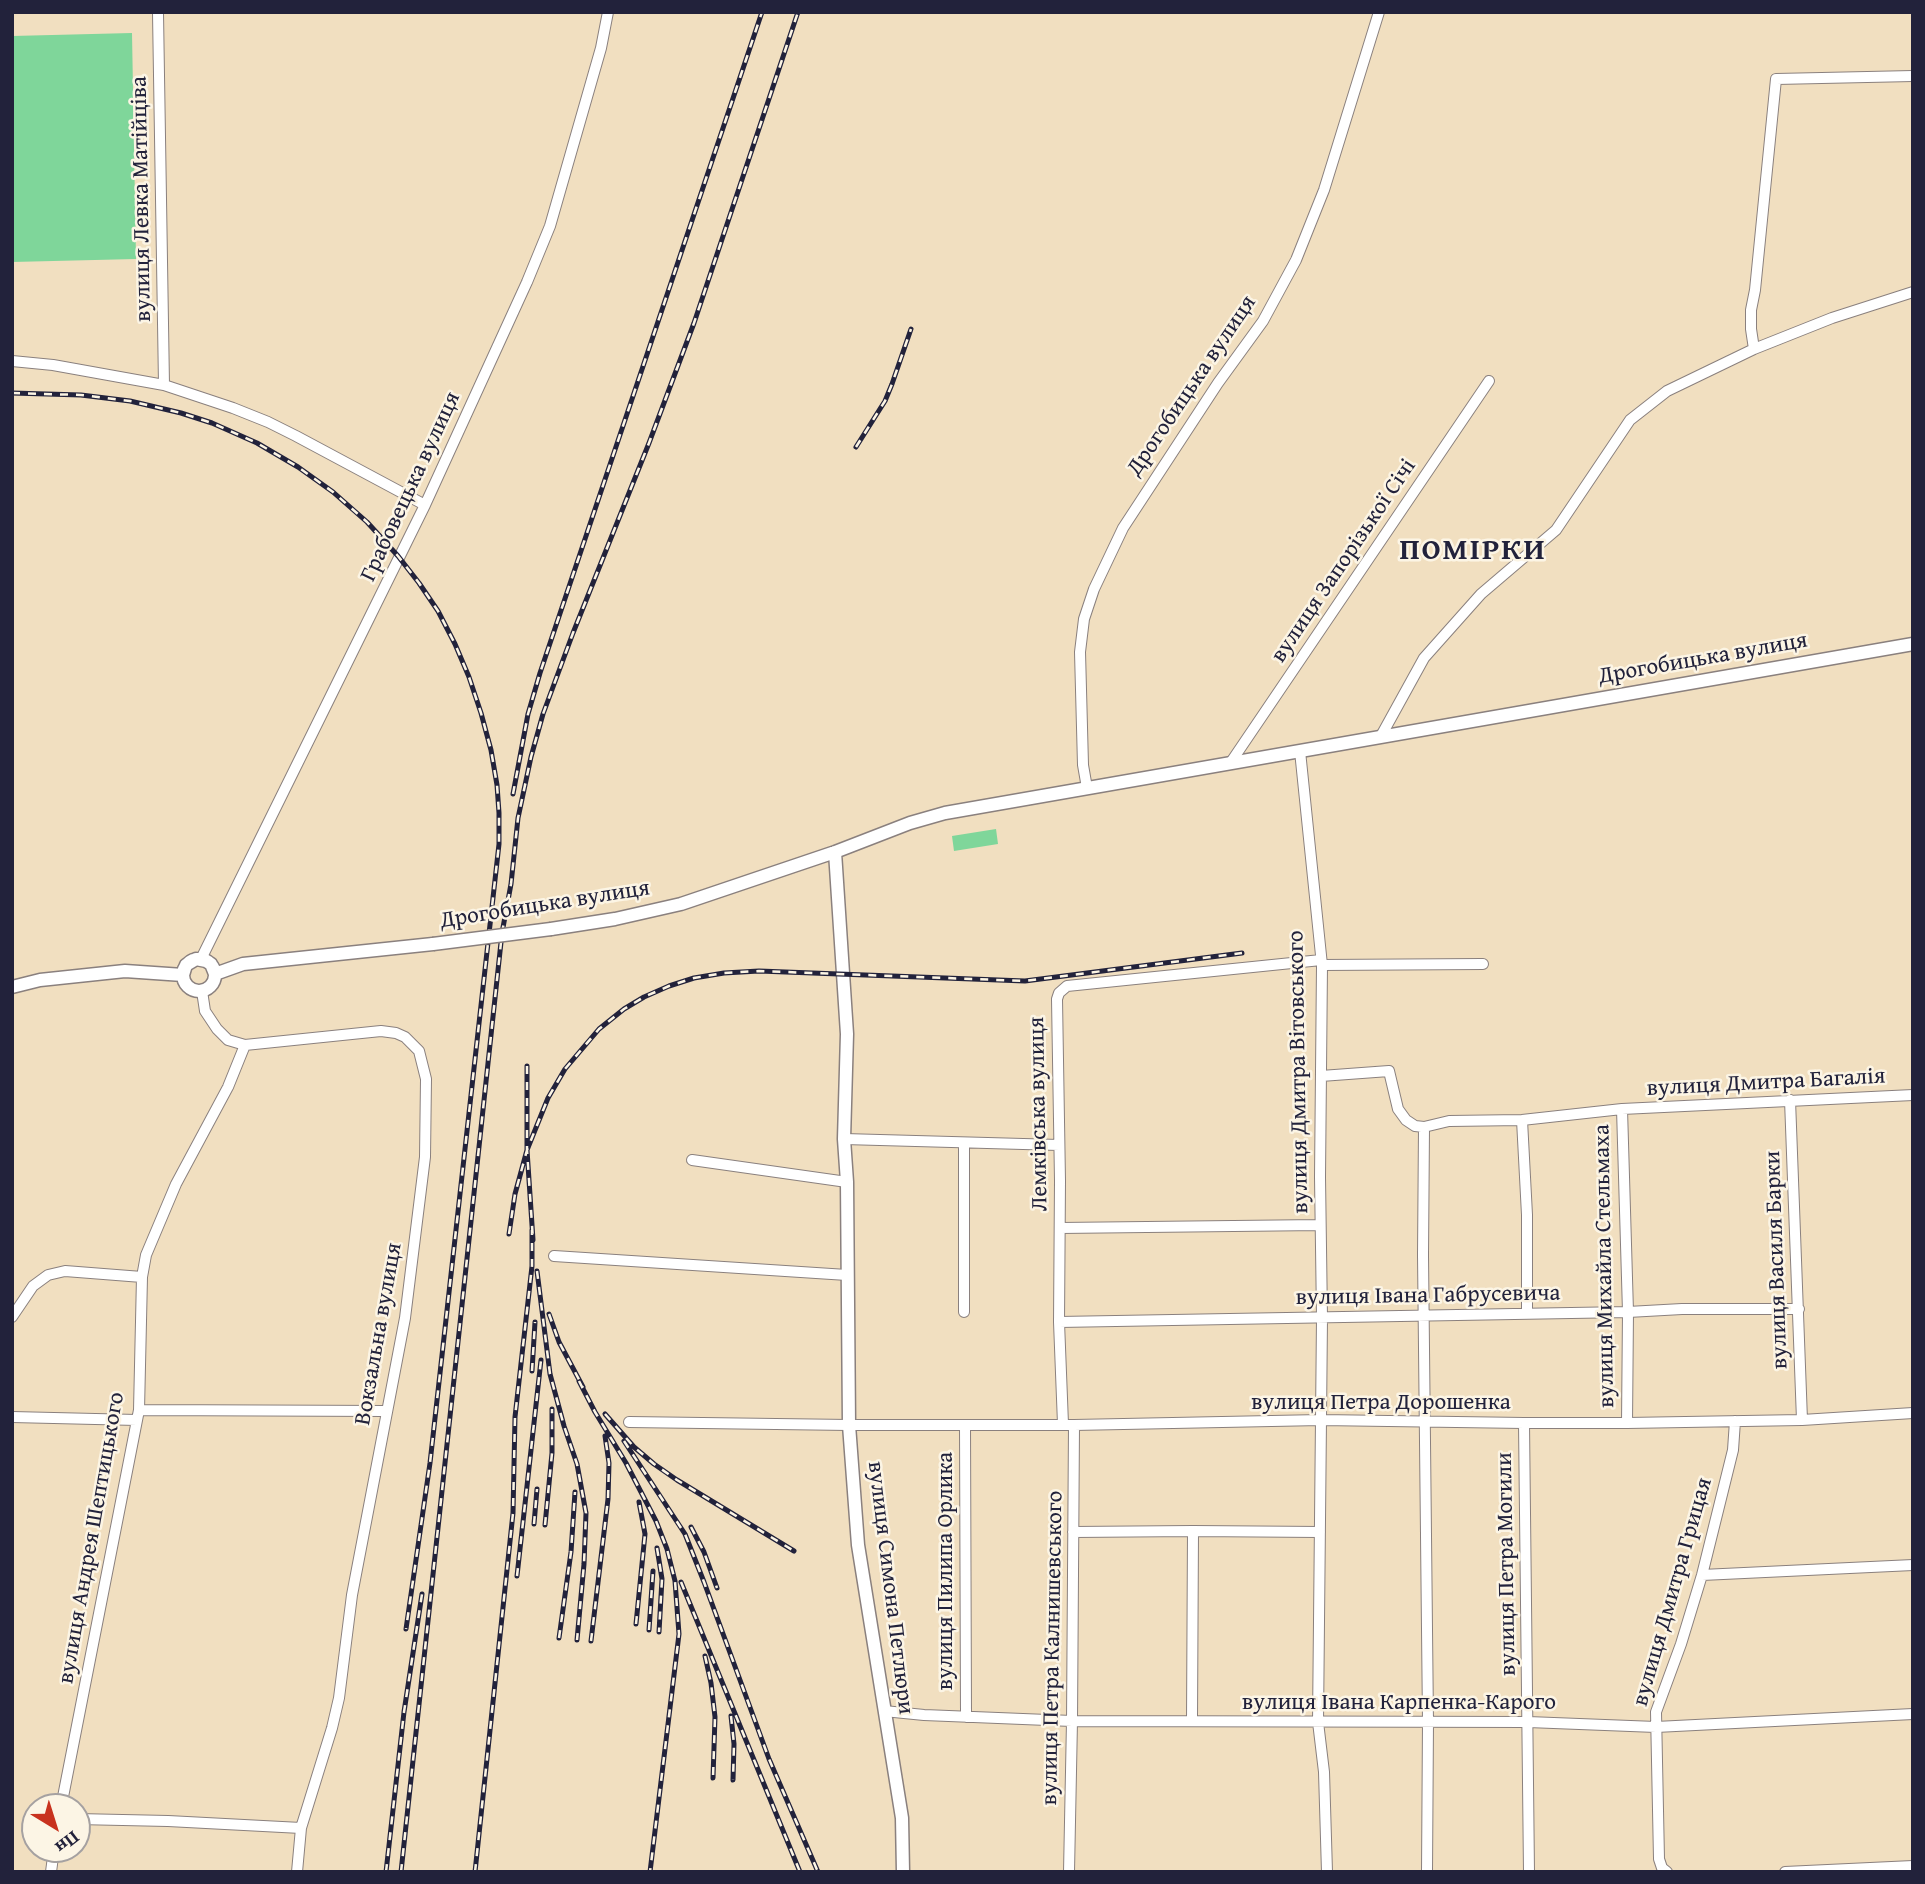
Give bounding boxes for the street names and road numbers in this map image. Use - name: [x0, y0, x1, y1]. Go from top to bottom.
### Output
- street label: вулиця Левка Матійціва: [126, 76, 158, 322]
- street label: Дрогобицька вулиця: [1121, 291, 1263, 481]
- street label: Грабовецька вулиця: [355, 388, 467, 586]
- street label: вулиця Запорізької Січі: [1265, 454, 1423, 668]
- street label: Дрогобицька вулиця: [1596, 627, 1810, 691]
- street label: Дрогобицька вулиця: [438, 875, 652, 935]
- street label: вулиця Дмитра Вітовського: [1283, 930, 1315, 1214]
- street label: Лемківська вулиця: [1024, 1016, 1054, 1212]
- street label: вулиця Дмитра Багалія: [1646, 1063, 1886, 1103]
- street label: вулиця Михайла Стельмаха: [1589, 1124, 1621, 1408]
- street label: вулиця Василя Барки: [1759, 1150, 1795, 1370]
- street label: Вокзальна вулиця: [349, 1241, 409, 1427]
- street label: вулиця Івана Габрусевича: [1295, 1280, 1561, 1312]
- street label: вулиця Петра Дорошенка: [1251, 1389, 1511, 1417]
- street label: вулиця Андрея Шептицького: [53, 1390, 131, 1686]
- street label: вулиця Пилипа Орлика: [932, 1452, 960, 1690]
- street label: вулиця Петра Могили: [1491, 1452, 1523, 1676]
- street label: вулиця Симона Петлюри: [861, 1460, 919, 1716]
- street label: вулиця Дмитра Грицая: [1627, 1475, 1719, 1709]
- street label: вулиця Петра Калнишевського: [1036, 1490, 1070, 1806]
- street label: вулиця Івана Карпенка-Карого: [1242, 1689, 1556, 1717]

